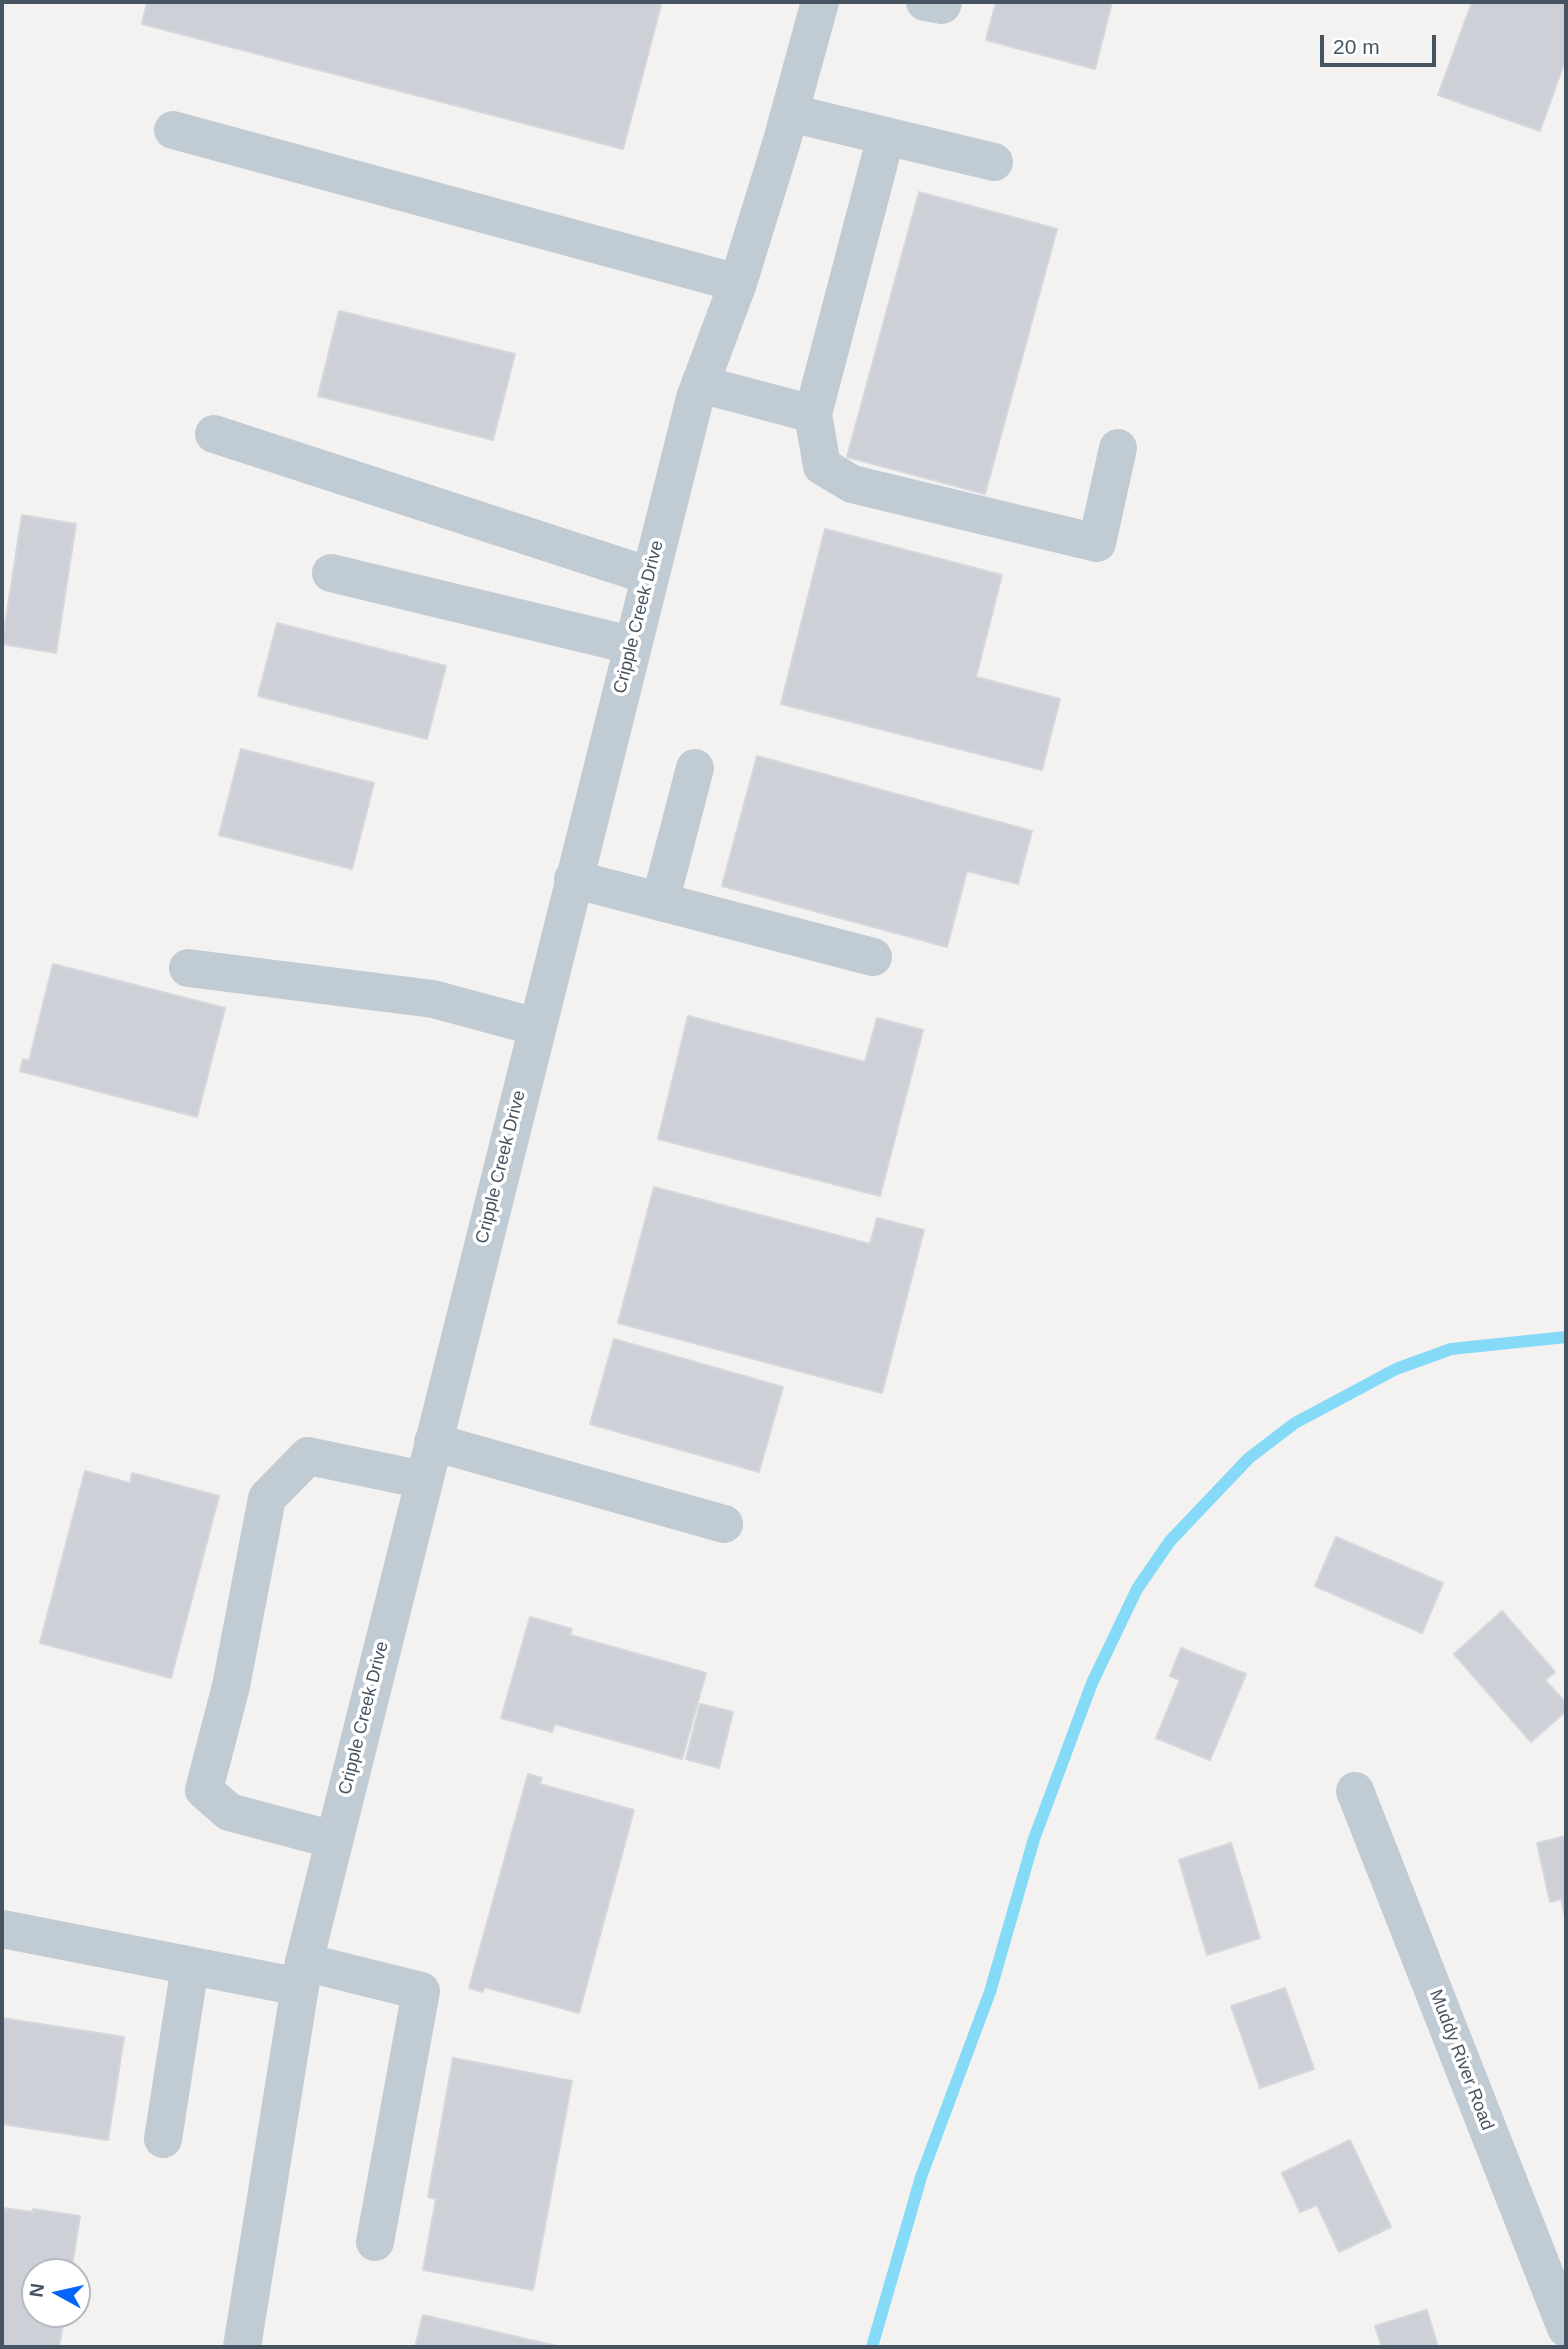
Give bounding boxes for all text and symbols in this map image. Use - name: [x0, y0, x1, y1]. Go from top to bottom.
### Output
- scale bar: [1323, 21, 1438, 65]
- text: 20 m: [1333, 35, 1380, 58]
- street label: Cripple Creek Drive: [610, 538, 668, 696]
- street label: Cripple Creek Drive: [472, 1088, 530, 1246]
- street label: Cripple Creek Drive: [335, 1639, 393, 1797]
- street label: Muddy River Road: [1424, 1987, 1498, 2133]
- north arrow: [21, 2258, 91, 2328]
- text: N: [25, 2282, 48, 2299]

